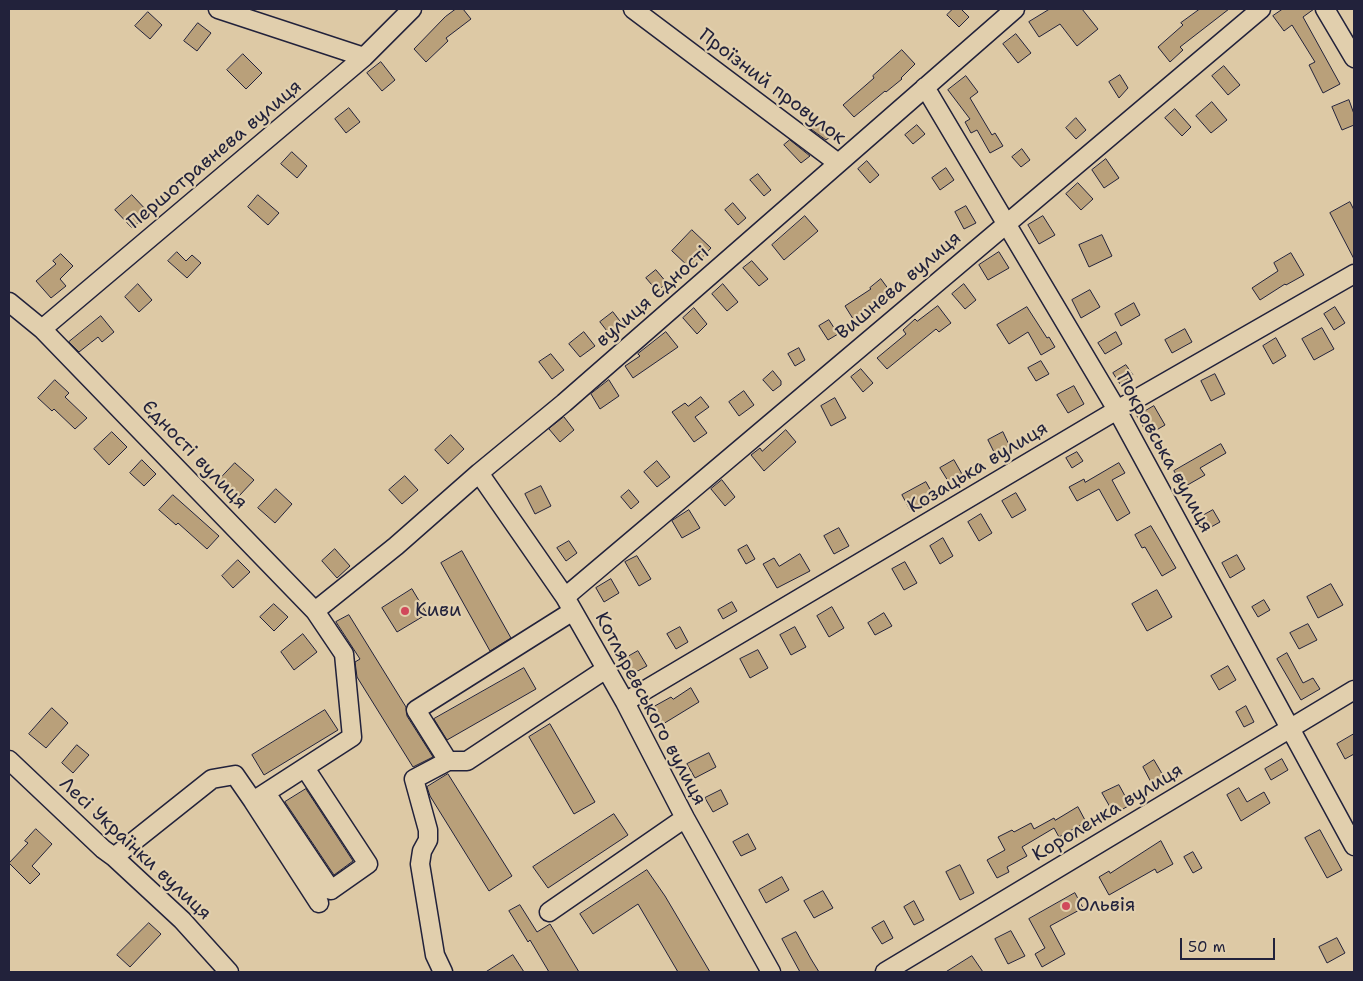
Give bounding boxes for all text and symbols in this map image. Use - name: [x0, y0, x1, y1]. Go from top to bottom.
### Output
- street label: Проїзний провулок: [694, 24, 850, 150]
- street label: Першотравнева вулиця: [123, 75, 307, 235]
- street label: Вишнева вулиця: [832, 227, 966, 345]
- street label: вулиця Єдності: [592, 242, 714, 352]
- street label: Покровська вулиця: [1111, 369, 1217, 537]
- street label: Єдності вулиця: [136, 396, 252, 514]
- street label: Козацька вулиця: [904, 417, 1052, 519]
- place label: Киви: [415, 600, 462, 622]
- marker: Киви: [399, 605, 411, 617]
- street label: Котляревського вулиця: [589, 609, 711, 809]
- street label: Короленка вулиця: [1029, 759, 1187, 867]
- street label: Лесі Українки вулиця: [54, 773, 216, 925]
- place label: Ольвія: [1076, 895, 1135, 917]
- marker: Ольвія: [1060, 900, 1072, 912]
- scale bar: [1183, 928, 1278, 960]
- text: 50 m: [1188, 937, 1226, 957]

